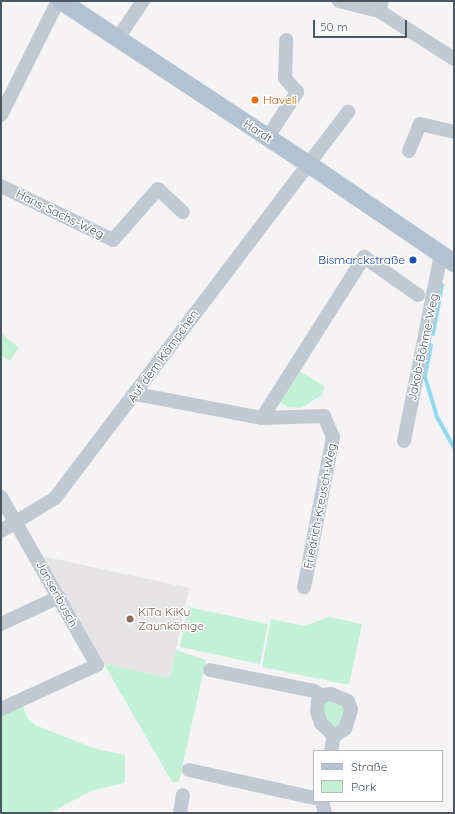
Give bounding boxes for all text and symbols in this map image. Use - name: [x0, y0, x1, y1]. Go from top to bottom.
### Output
- scale bar: [315, 12, 409, 38]
- text: 50 m: [320, 19, 348, 34]
- place label: Haveli: [263, 93, 297, 107]
- marker: Haveli: [250, 95, 260, 105]
- street label: Hardt: [241, 116, 275, 146]
- street label: Hans-Sachs-Weg: [14, 186, 106, 242]
- place label: Bismarckstraße: [318, 253, 405, 267]
- marker: Bismarckstraße: [408, 255, 418, 265]
- street label: Jakob-Böhme-Weg: [405, 292, 441, 402]
- street label: Auf dem Kämpchen: [125, 307, 201, 405]
- street label: Friedrich-Kreusch-Weg: [301, 442, 339, 570]
- street label: Jansenbusch: [33, 559, 81, 629]
- place label: KiTa KiKu Zaunkönige: [138, 605, 204, 633]
- marker: KiTa KiKu Zaunkönige: [125, 614, 135, 624]
- legend: [313, 750, 443, 802]
- text: Straße: [351, 759, 388, 774]
- text: Park: [351, 779, 376, 794]

